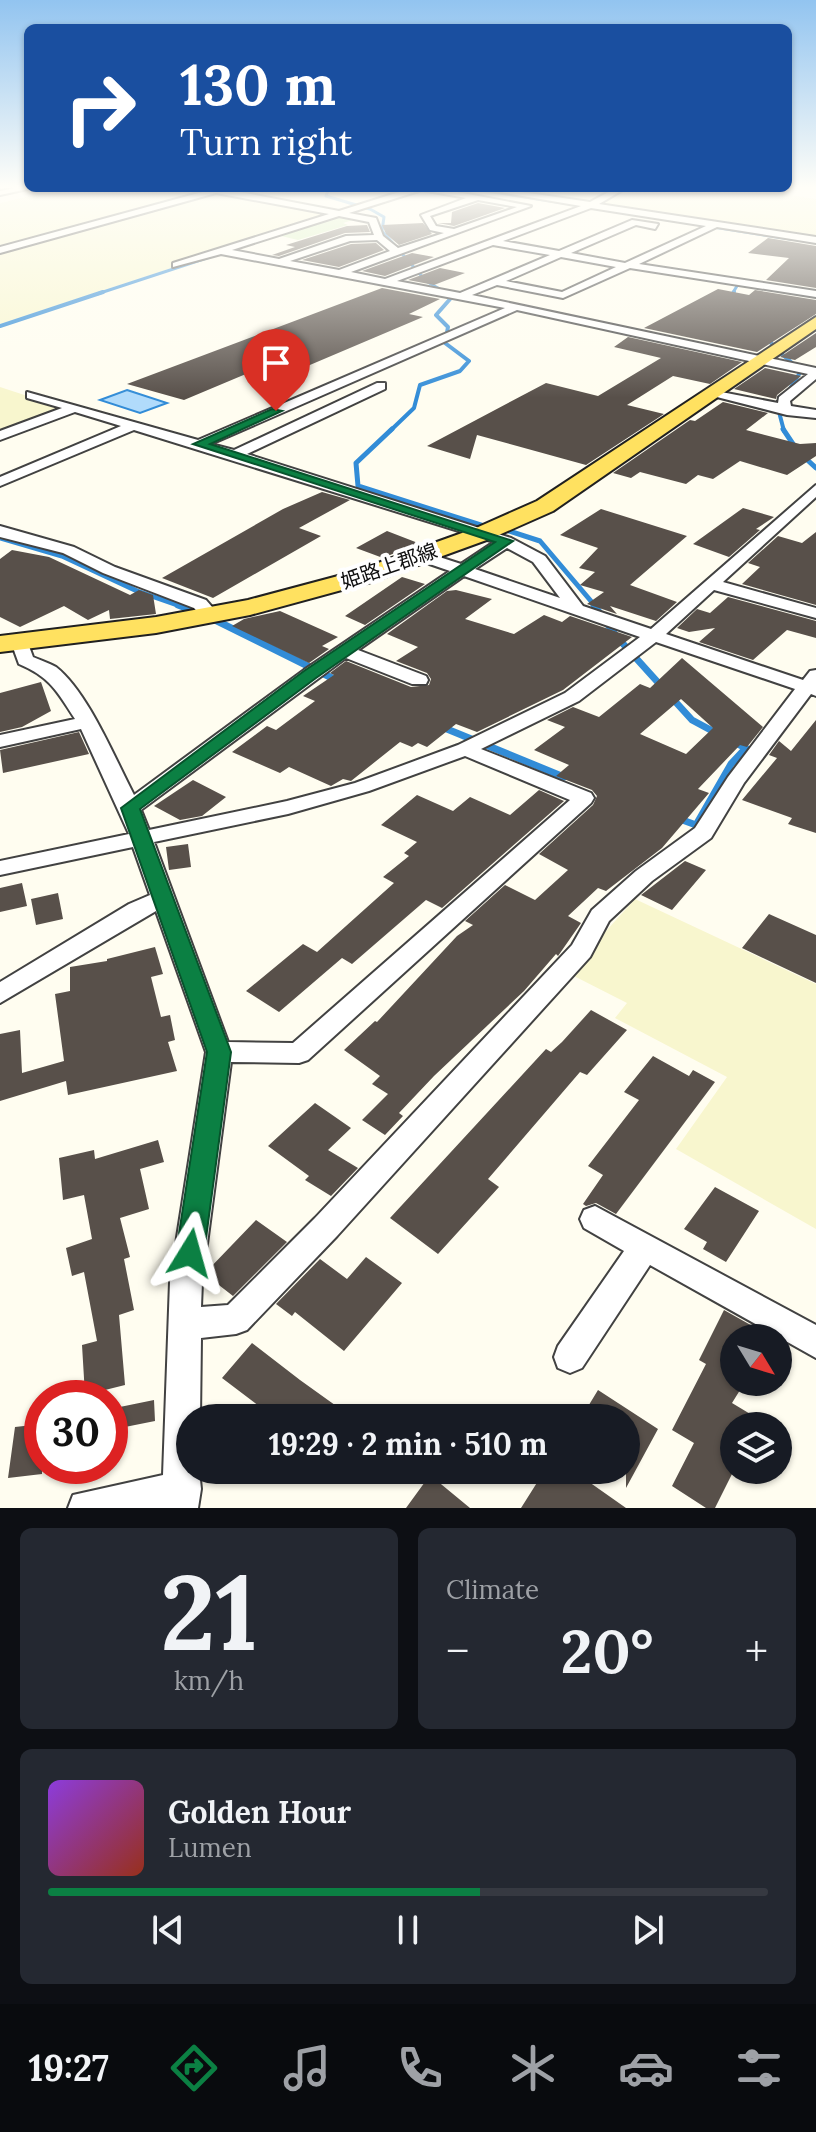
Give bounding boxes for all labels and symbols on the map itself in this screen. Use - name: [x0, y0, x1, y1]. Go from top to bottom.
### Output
- pin: [242, 329, 310, 411]
- street label: 姫路上郡線: [337, 537, 440, 594]
- position arrow: [148, 1211, 232, 1295]
- north arrow: [720, 1324, 792, 1396]
- speed limit sign: 30: [24, 1380, 128, 1484]

